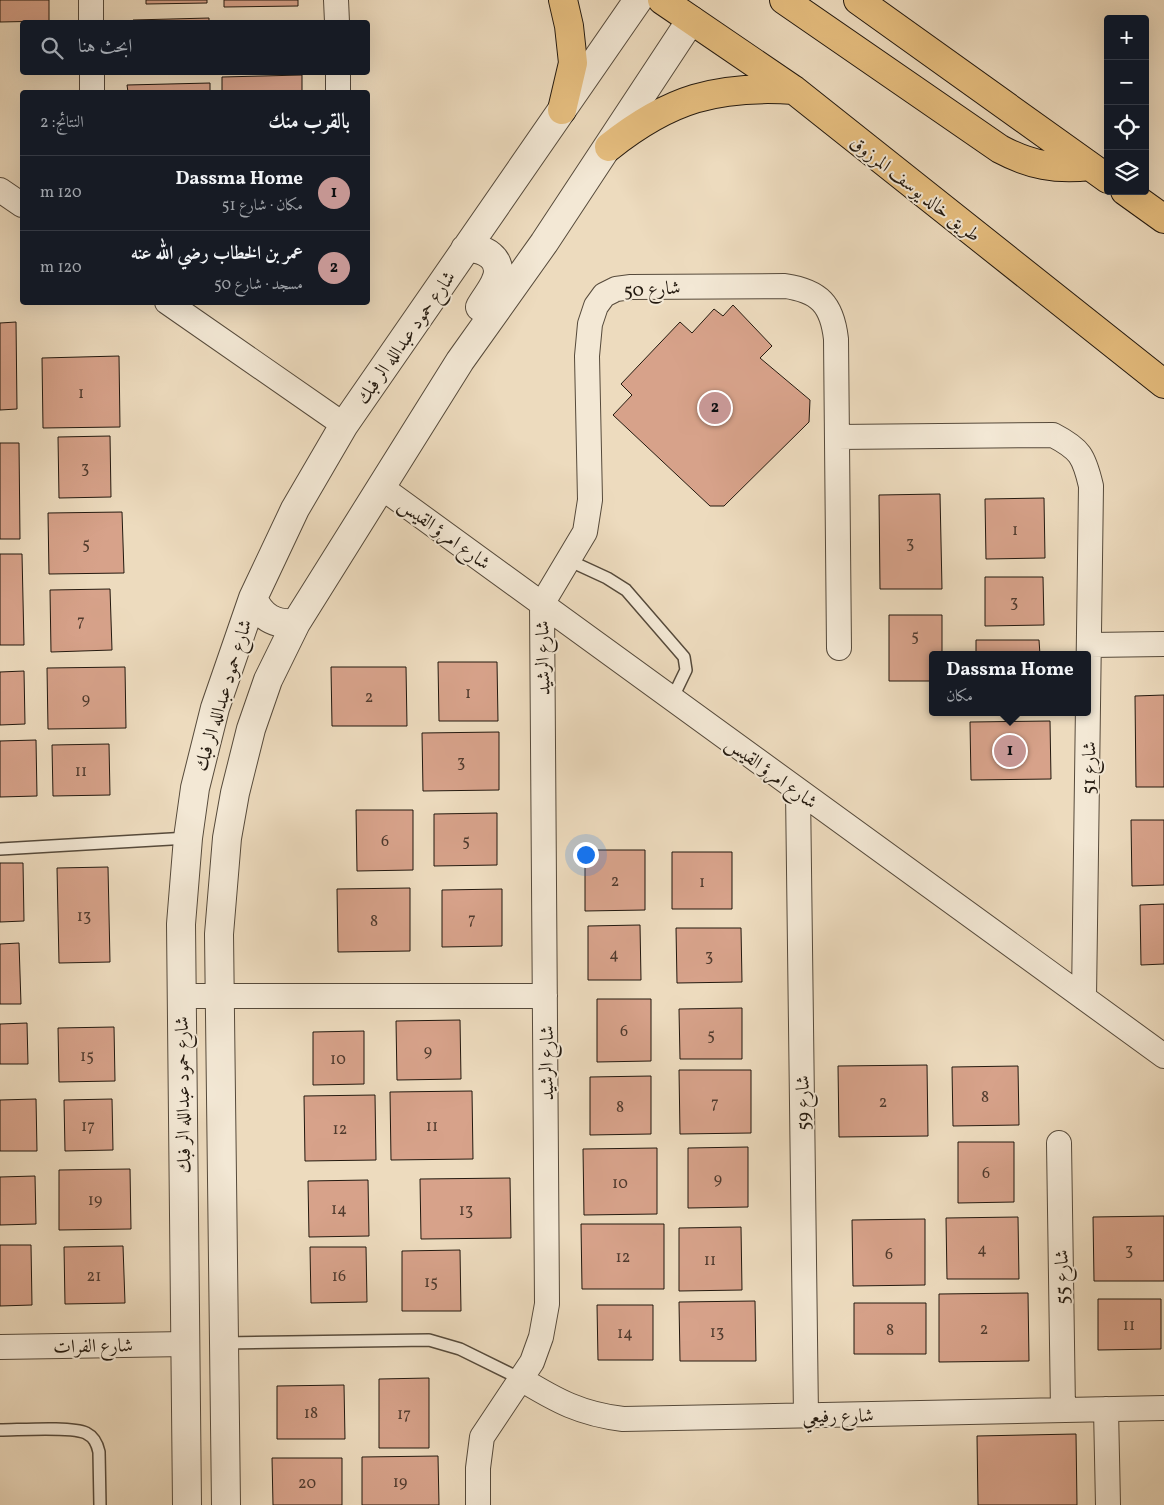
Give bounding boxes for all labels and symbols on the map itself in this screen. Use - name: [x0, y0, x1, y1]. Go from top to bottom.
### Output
- street label: طريق خالد يوسف المرزوق: [844, 130, 986, 249]
- street label: شارع حمود عبدالله الر فبك: [351, 266, 463, 411]
- street label: شارع 50: [623, 276, 681, 305]
- house number: 1: [78, 383, 84, 405]
- pin: 2: [699, 389, 731, 427]
- house number: 3: [81, 458, 89, 480]
- street label: شارع امرؤ القيس: [392, 492, 495, 578]
- house number: 1: [1012, 520, 1018, 542]
- house number: 3: [906, 533, 914, 555]
- house number: 5: [82, 534, 90, 556]
- house number: 3: [1010, 592, 1018, 614]
- house number: 7: [77, 611, 85, 633]
- street label: شارع حمود عبدالله الر فبك: [188, 616, 260, 775]
- street label: شارع الرشيد: [530, 620, 559, 696]
- house number: 5: [911, 626, 919, 648]
- house number: 1: [465, 683, 471, 705]
- house number: 2: [365, 687, 373, 709]
- house number: 9: [82, 689, 90, 711]
- street label: شارع امرؤ القيس: [719, 731, 822, 817]
- pin: 1: [994, 732, 1026, 770]
- street label: شارع 51: [1077, 741, 1104, 795]
- house number: 3: [457, 752, 465, 774]
- house number: 11: [75, 761, 87, 783]
- house number: 6: [381, 831, 389, 853]
- house number: 5: [462, 831, 470, 853]
- your location: [573, 842, 599, 868]
- house number: 2: [611, 871, 619, 893]
- house number: 1: [699, 872, 705, 894]
- house number: 13: [77, 906, 91, 928]
- house number: 7: [468, 909, 476, 931]
- house number: 8: [370, 911, 378, 933]
- house number: 4: [609, 944, 619, 966]
- house number: 3: [705, 946, 713, 968]
- street label: شارع حمود عبدالله الر فبك: [170, 1016, 199, 1174]
- house number: 6: [620, 1021, 628, 1043]
- house number: 5: [707, 1025, 715, 1047]
- street label: شارع الرشيد: [535, 1026, 562, 1100]
- house number: 9: [424, 1041, 432, 1063]
- house number: 15: [80, 1046, 94, 1068]
- house number: 10: [330, 1049, 346, 1071]
- street label: شارع 59: [791, 1075, 818, 1131]
- house number: 8: [981, 1087, 989, 1109]
- house number: 2: [879, 1092, 887, 1114]
- house number: 7: [711, 1093, 719, 1115]
- house number: 8: [616, 1097, 624, 1119]
- house number: 17: [81, 1116, 95, 1138]
- house number: 11: [426, 1116, 438, 1138]
- house number: 12: [333, 1119, 347, 1141]
- house number: 6: [982, 1163, 990, 1185]
- house number: 9: [714, 1169, 722, 1191]
- house number: 10: [612, 1173, 628, 1195]
- house number: 19: [88, 1190, 102, 1212]
- house number: 14: [331, 1199, 347, 1221]
- house number: 13: [459, 1200, 473, 1222]
- house number: 4: [977, 1239, 987, 1261]
- house number: 3: [1125, 1240, 1133, 1262]
- house number: 6: [885, 1244, 893, 1266]
- house number: 12: [616, 1247, 630, 1269]
- street label: شارع 55: [1050, 1249, 1077, 1305]
- house number: 11: [704, 1250, 716, 1272]
- house number: 21: [87, 1266, 101, 1288]
- house number: 16: [332, 1266, 346, 1288]
- house number: 15: [424, 1272, 438, 1294]
- house number: 11: [1123, 1315, 1135, 1337]
- house number: 2: [980, 1319, 988, 1341]
- house number: 8: [886, 1320, 894, 1342]
- house number: 13: [710, 1322, 724, 1344]
- house number: 14: [617, 1323, 633, 1345]
- street label: شارع الفرات: [53, 1333, 133, 1362]
- house number: 18: [304, 1403, 318, 1425]
- street label: شارع رفيعي: [802, 1403, 874, 1434]
- house number: 17: [397, 1404, 411, 1426]
- house number: 19: [393, 1472, 407, 1494]
- house number: 20: [298, 1473, 316, 1495]

